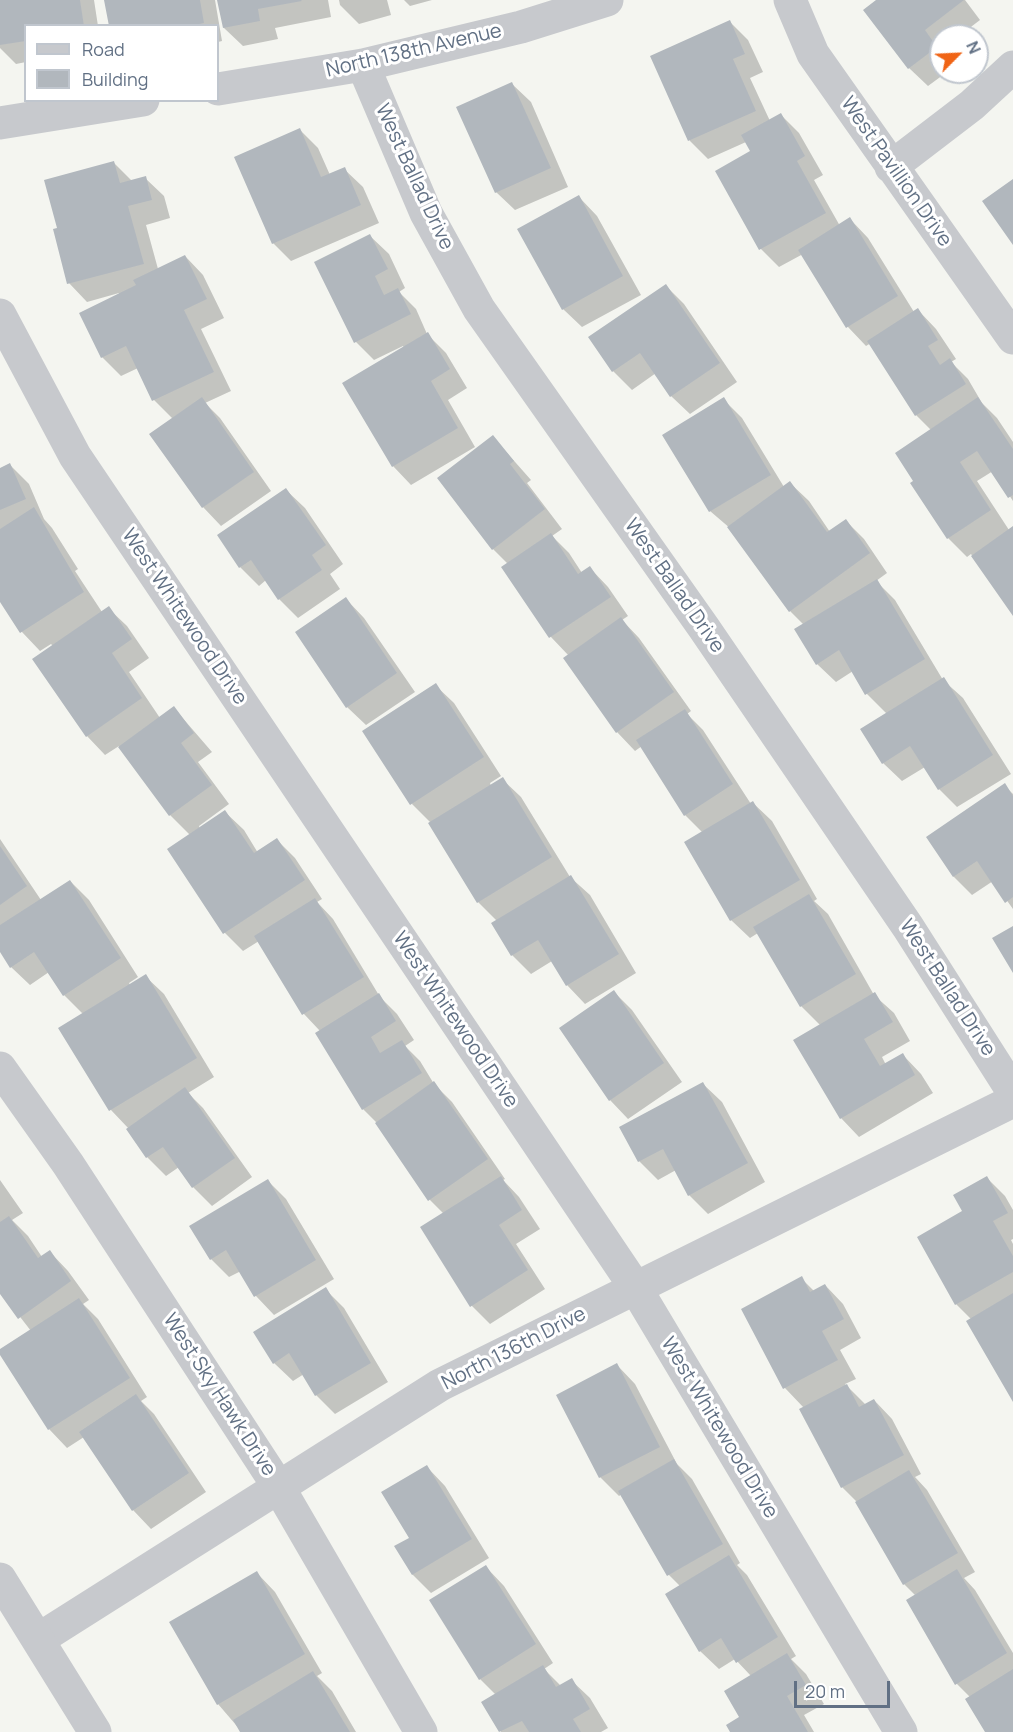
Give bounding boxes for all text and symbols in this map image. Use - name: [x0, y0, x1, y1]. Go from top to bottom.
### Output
- street label: North 138th Avenue: [324, 19, 504, 83]
- legend: [24, 24, 219, 102]
- north arrow: [929, 24, 989, 84]
- text: Road: [82, 37, 125, 61]
- text: N: [961, 38, 986, 57]
- text: Building: [82, 67, 148, 91]
- street label: West Pavillion Drive: [835, 92, 957, 252]
- street label: West Ballad Drive: [370, 100, 458, 254]
- street label: West Ballad Drive: [619, 514, 729, 658]
- street label: West Whitewood Drive: [116, 524, 252, 710]
- street label: West Ballad Drive: [894, 915, 1000, 1061]
- street label: West Whitewood Drive: [387, 927, 523, 1113]
- street label: North 136th Drive: [438, 1302, 590, 1396]
- street label: West Sky Hawk Drive: [157, 1309, 281, 1481]
- street label: West Whitewood Drive: [655, 1333, 783, 1523]
- scale bar: [797, 1669, 893, 1707]
- text: 20 m: [805, 1679, 845, 1703]

